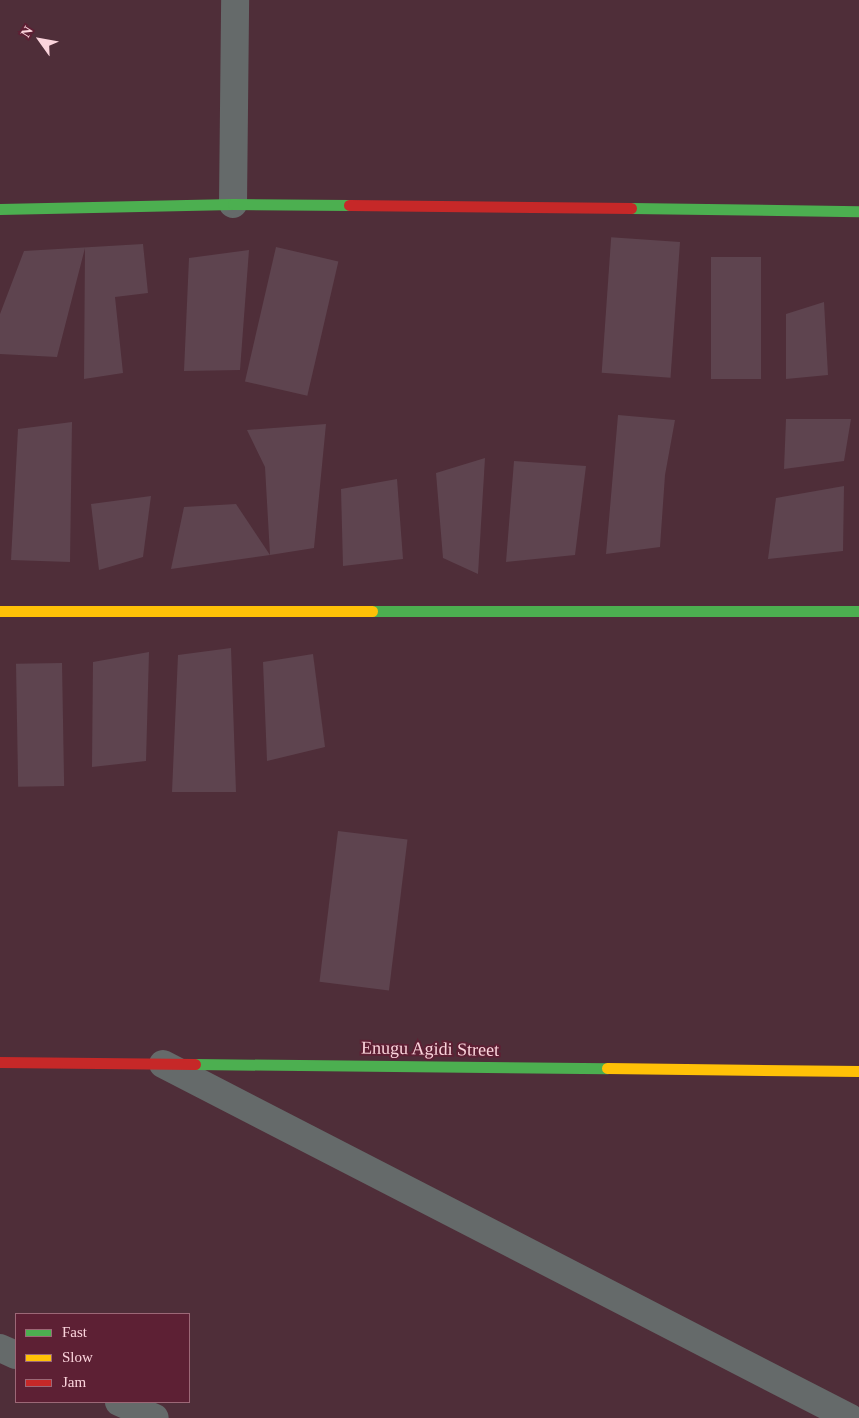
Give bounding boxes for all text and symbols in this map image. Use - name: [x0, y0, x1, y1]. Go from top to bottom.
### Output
- north arrow: [15, 15, 65, 65]
- text: N: [18, 24, 36, 40]
- street label: Enugu Agidi Street: [360, 1037, 500, 1061]
- legend: [15, 1313, 190, 1403]
- text: Fast: [62, 1324, 87, 1340]
- text: Slow: [62, 1349, 93, 1365]
- text: Jam: [62, 1374, 86, 1390]

